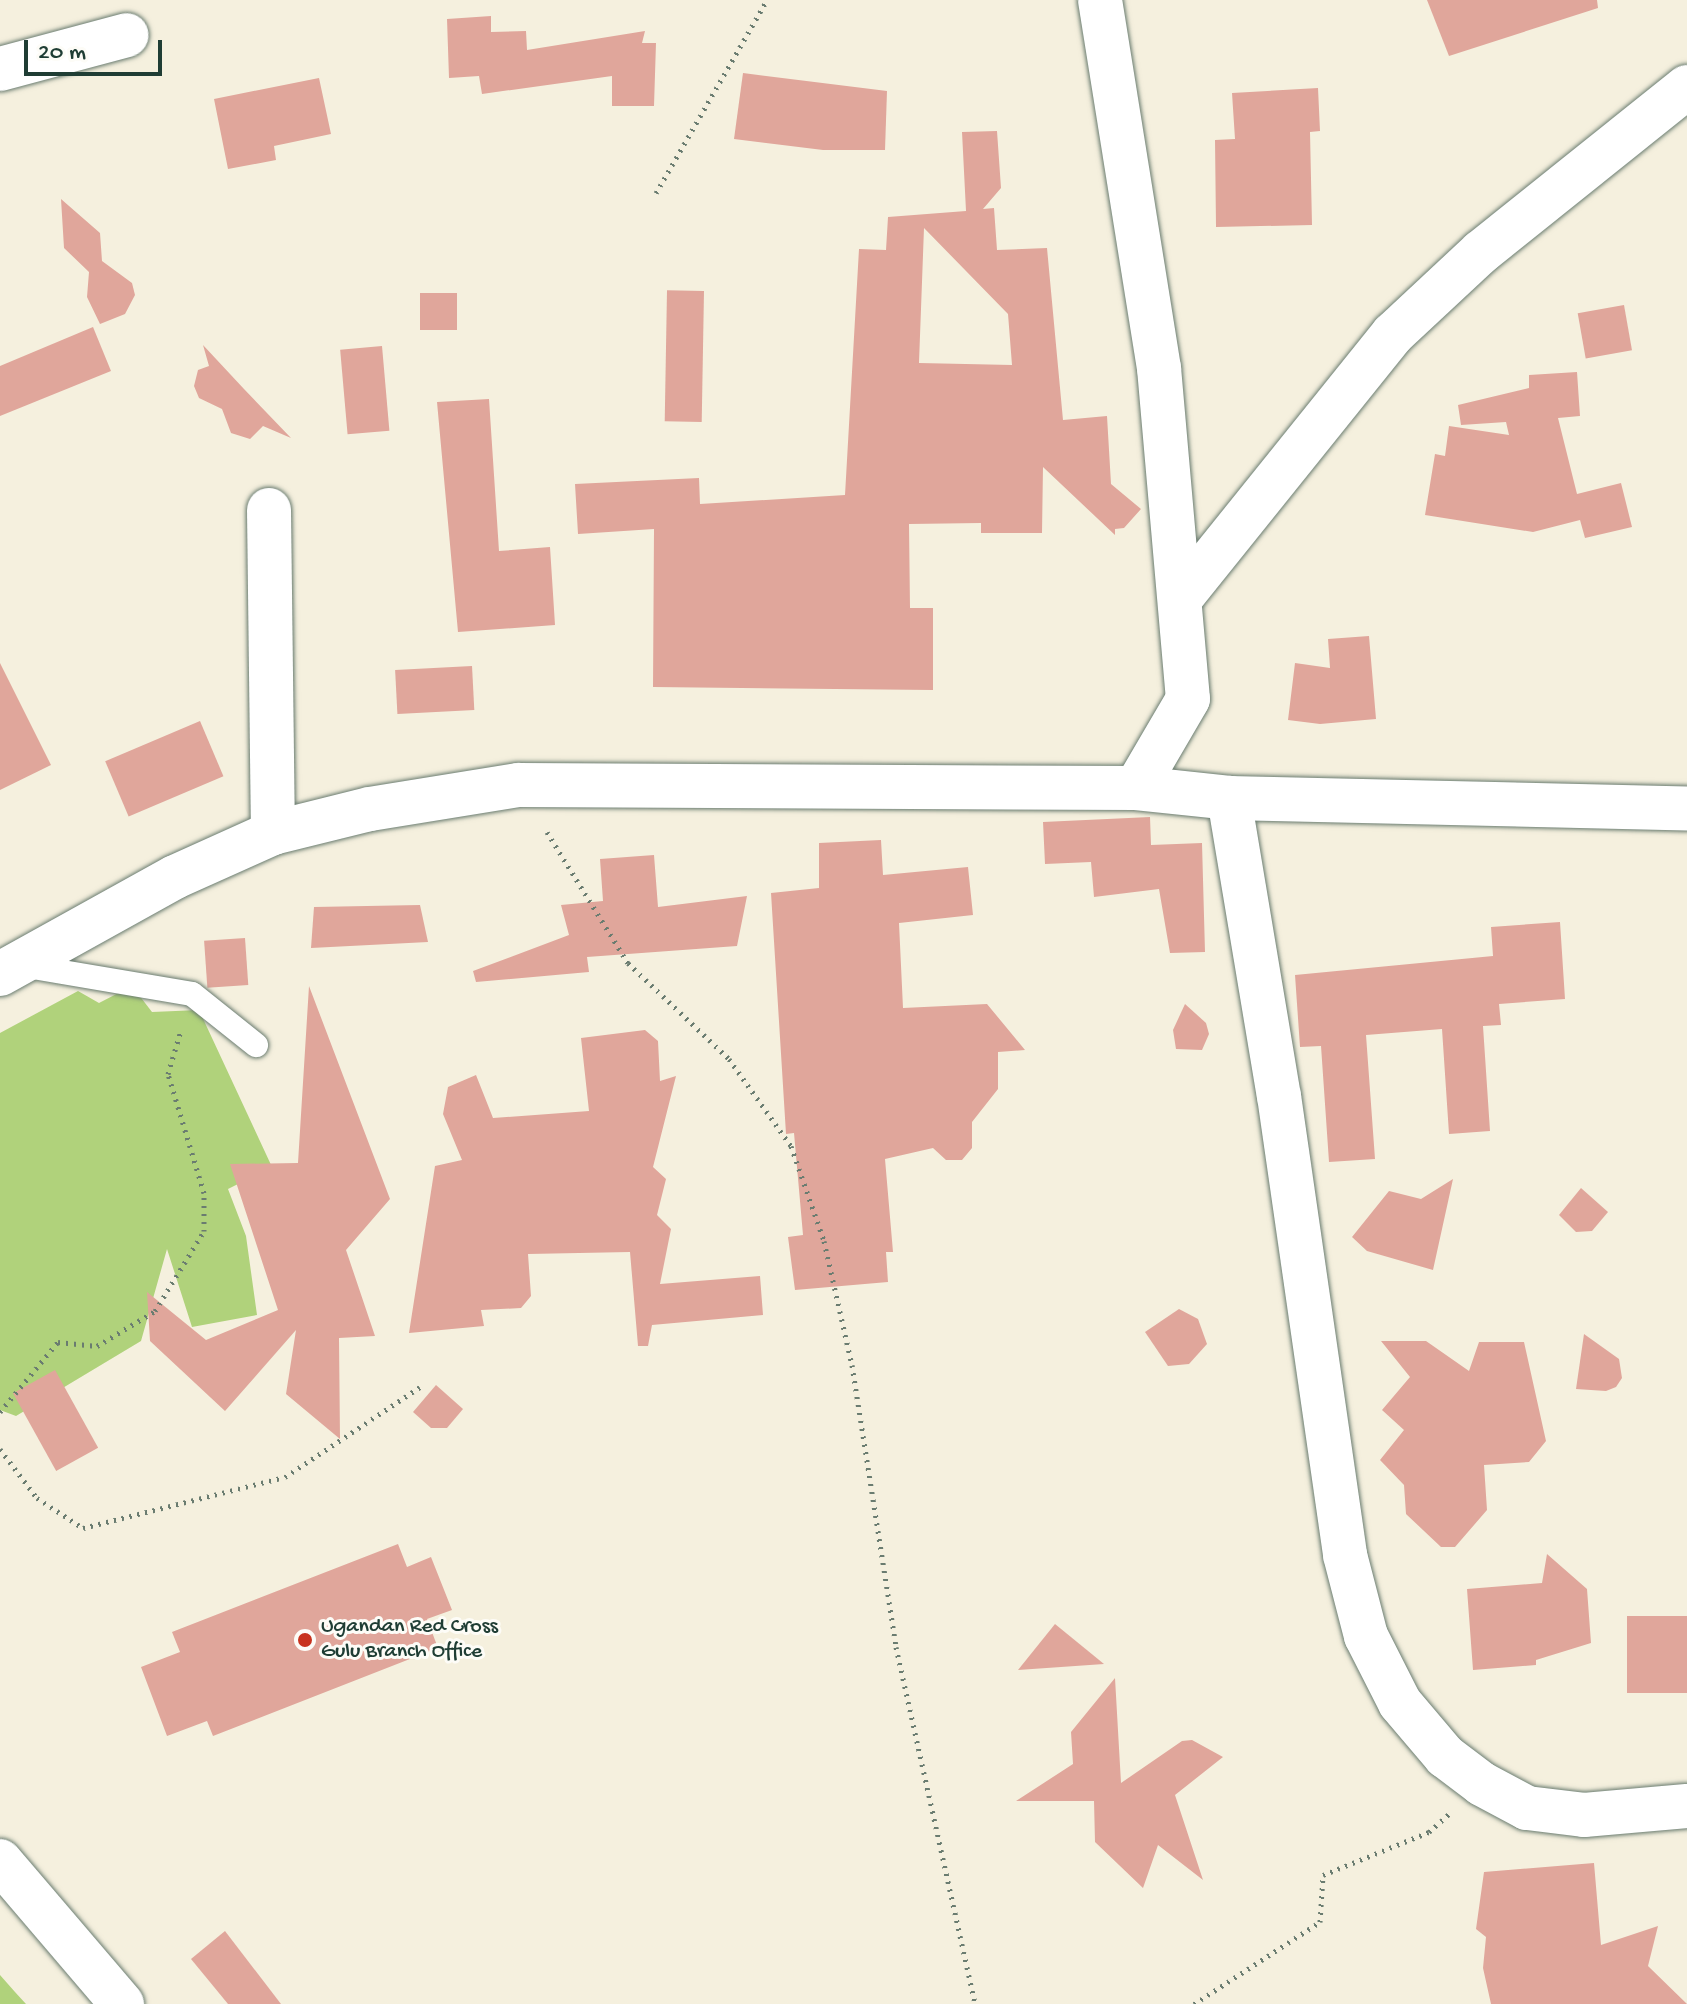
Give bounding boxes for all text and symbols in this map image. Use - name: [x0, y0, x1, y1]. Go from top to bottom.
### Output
- scale bar: [28, 24, 166, 74]
- text: 20 m: [38, 39, 86, 68]
- place label: Ugandan Red Cross Gulu Branch Office: [321, 1614, 498, 1666]
- marker: Ugandan Red Cross Gulu Branch Office: [296, 1631, 314, 1649]

